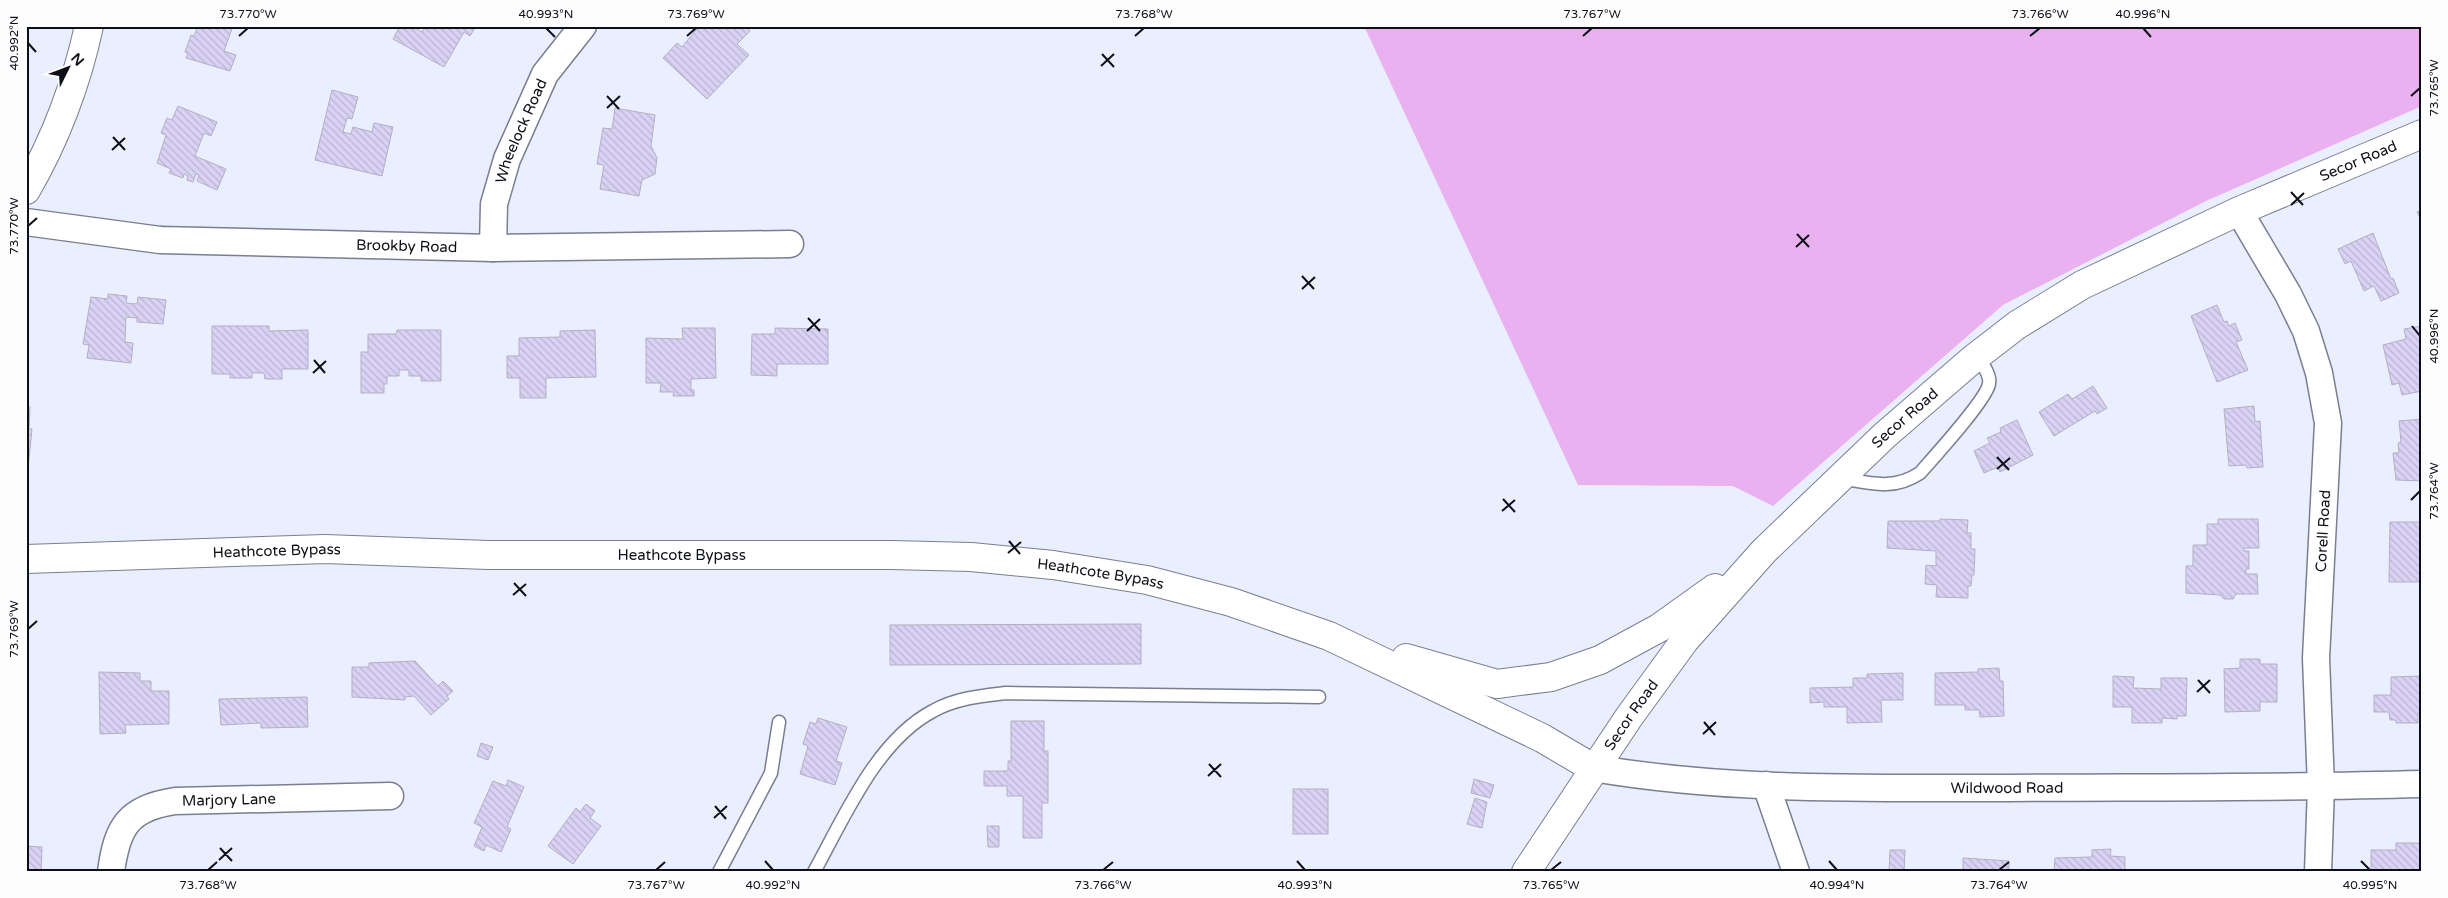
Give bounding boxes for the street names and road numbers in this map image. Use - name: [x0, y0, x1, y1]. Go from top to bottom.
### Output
- street label: Wheelock Road: [491, 76, 551, 185]
- street label: Secor Road: [2317, 137, 2400, 185]
- street label: Brookby Road: [356, 236, 458, 256]
- street label: Secor Road: [1868, 384, 1942, 452]
- street label: Corell Road: [2312, 489, 2334, 573]
- street label: Heathcote Bypass: [212, 540, 341, 562]
- street label: Heathcote Bypass: [618, 546, 746, 564]
- street label: Heathcote Bypass: [1036, 554, 1166, 593]
- street label: Secor Road: [1600, 676, 1662, 754]
- street label: Wildwood Road: [1950, 779, 2064, 797]
- street label: Marjory Lane: [182, 790, 276, 810]

